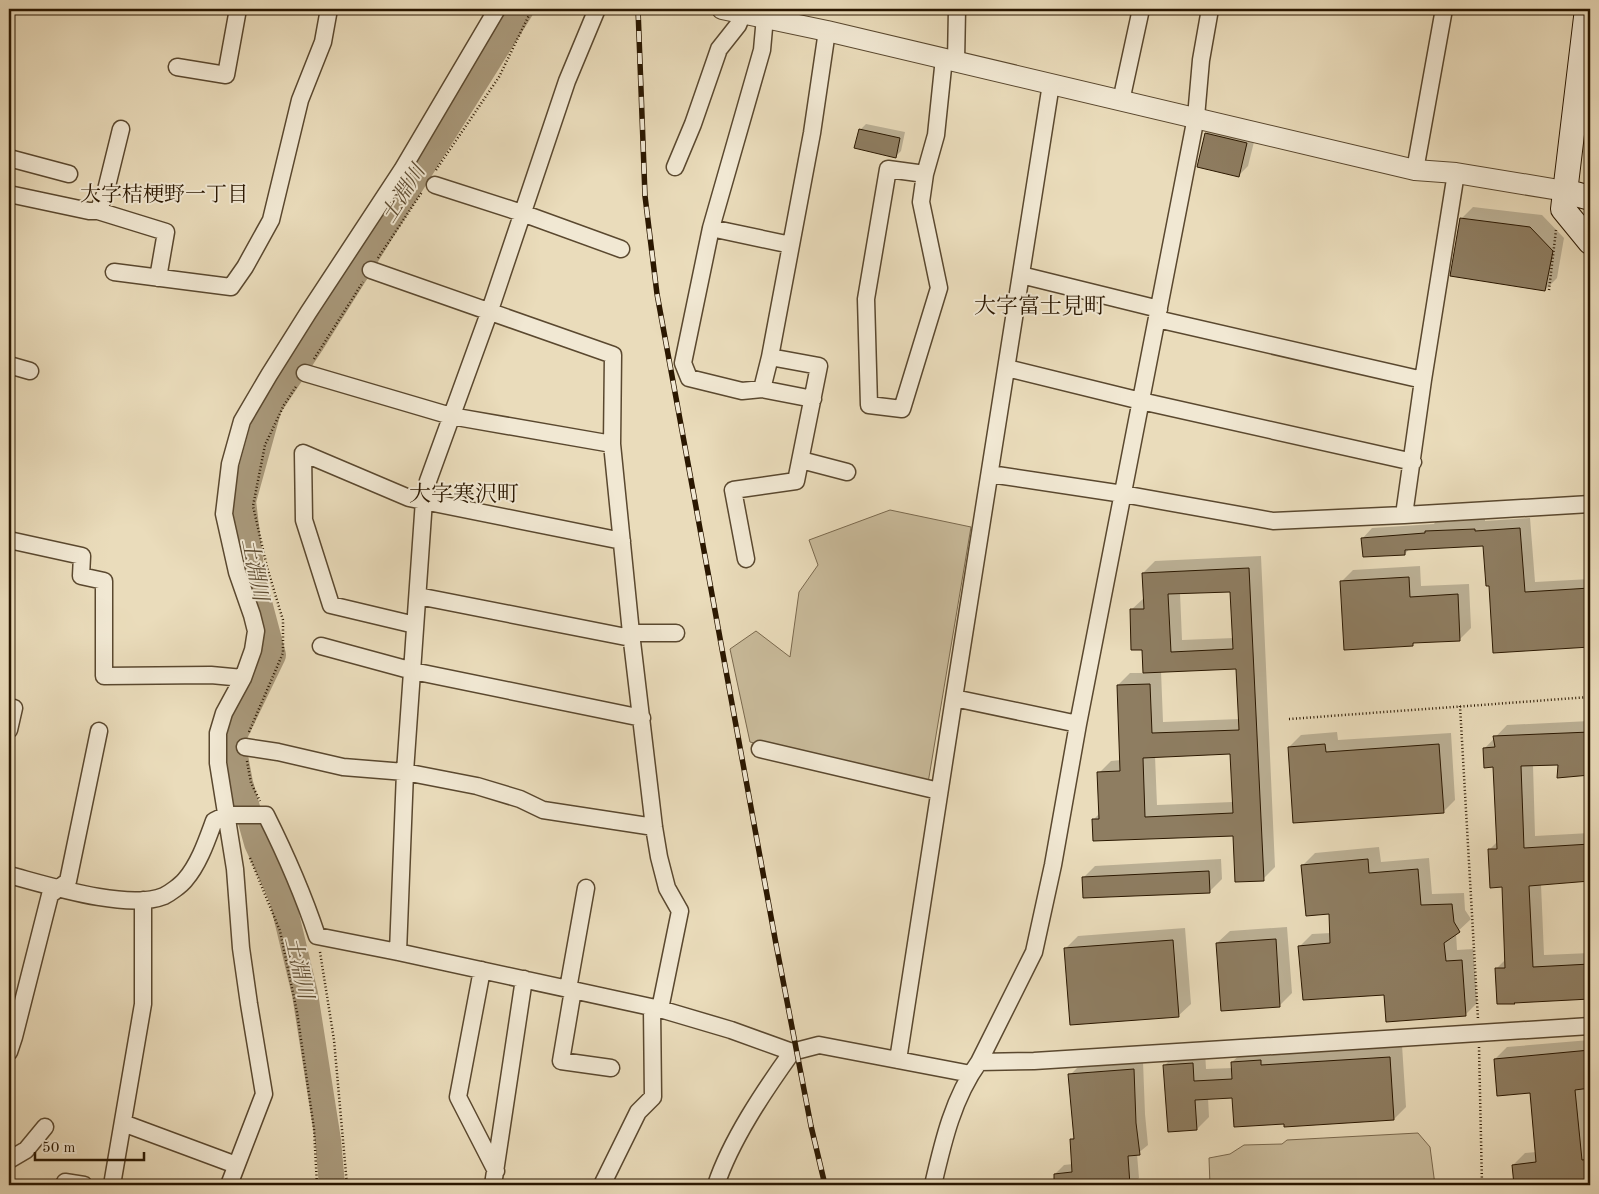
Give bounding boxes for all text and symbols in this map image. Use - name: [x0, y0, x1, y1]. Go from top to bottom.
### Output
- water label: 土淵川: [377, 159, 431, 226]
- district label: 大字桔梗野一丁目: [80, 183, 248, 206]
- district label: 大字富士見町: [974, 294, 1106, 318]
- district label: 大字寒沢町: [409, 482, 519, 506]
- water label: 土淵川: [238, 537, 273, 605]
- water label: 土淵川: [281, 934, 318, 1003]
- scale bar: [35, 1129, 144, 1161]
- text: 50 m: [42, 1141, 76, 1156]

